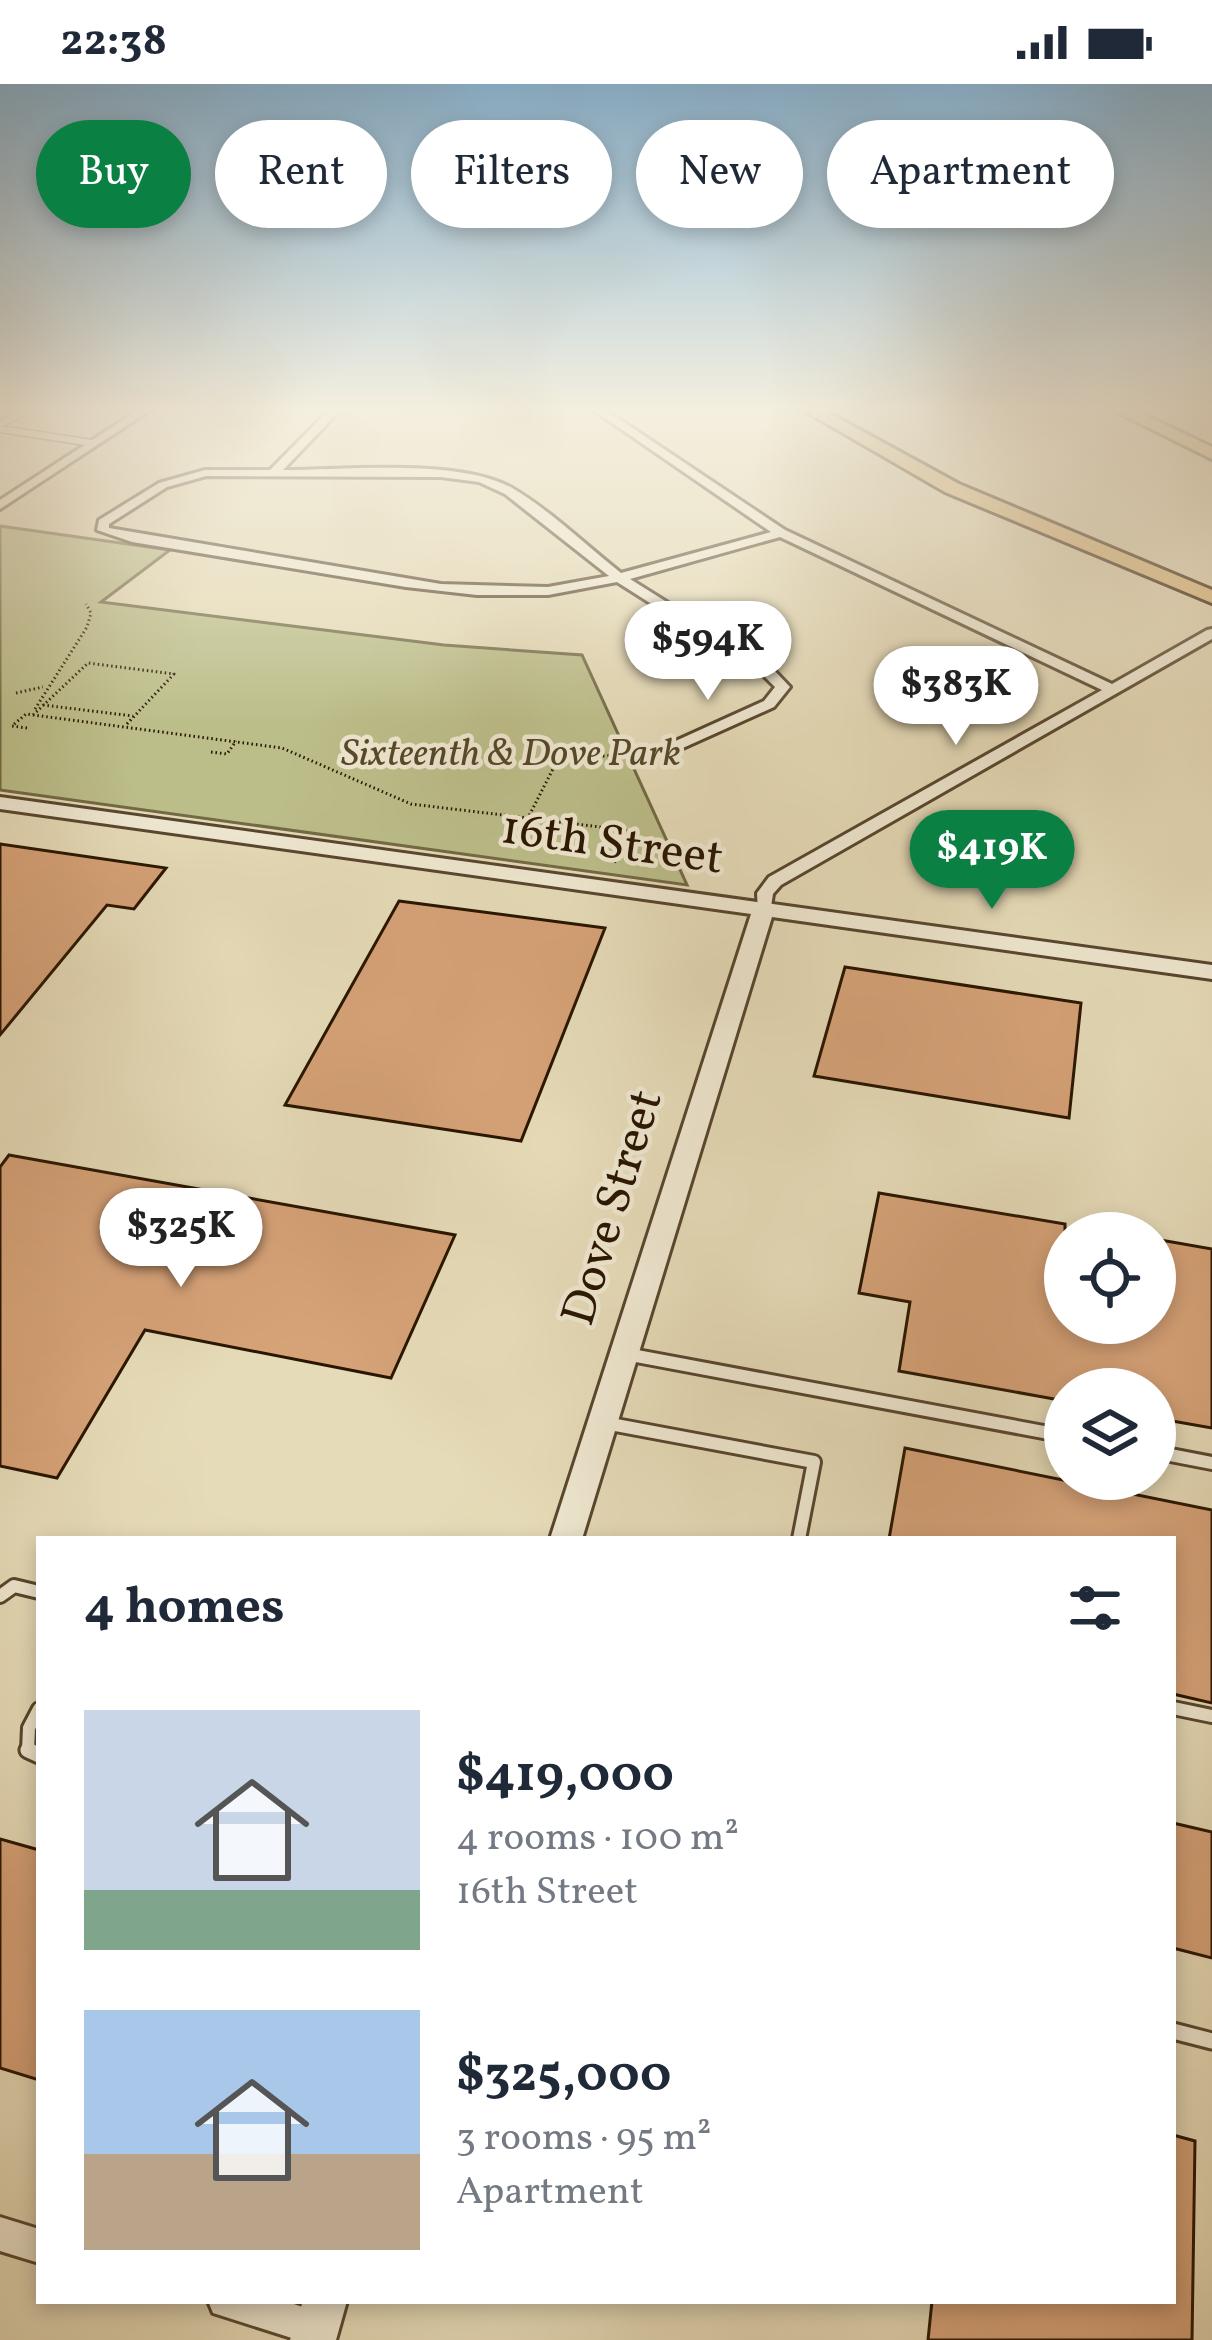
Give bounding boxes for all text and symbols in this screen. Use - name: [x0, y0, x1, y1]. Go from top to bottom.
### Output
- text: 22:38: [60, 11, 167, 74]
- chip: Buy: [36, 120, 191, 228]
- chip: Rent: [215, 120, 387, 228]
- chip: Filters: [411, 120, 612, 228]
- chip: New: [636, 120, 803, 228]
- chip: Apartment: [827, 120, 1114, 228]
- pin: $594K: [624, 601, 792, 703]
- text: $594K: [652, 613, 764, 667]
- pin: $383K: [872, 646, 1040, 748]
- text: $383K: [900, 658, 1012, 712]
- park label: Sixteenth & Dove Park: [341, 728, 681, 782]
- street label: 16th Street: [497, 796, 727, 894]
- pin: $419K: [908, 810, 1076, 912]
- text: $419K: [937, 822, 1047, 876]
- street label: Dove Street: [546, 1082, 682, 1334]
- pin: $325K: [97, 1188, 265, 1290]
- text: $325K: [127, 1200, 235, 1254]
- map controls: [1044, 1212, 1176, 1500]
- button: locate: [1044, 1212, 1176, 1344]
- button: layers: [1044, 1368, 1176, 1500]
- text: 4 homes: [84, 1573, 285, 1644]
- icon: filters: [1062, 1575, 1128, 1641]
- text: $419,000: [456, 1741, 674, 1812]
- icon: home: [180, 1758, 324, 1902]
- text: 4 rooms · 100 m²: [456, 1812, 739, 1866]
- text: 16th Street: [456, 1866, 638, 1920]
- text: $325,000: [456, 2041, 671, 2112]
- icon: home: [180, 2058, 324, 2202]
- text: 3 rooms · 95 m²: [456, 2112, 711, 2166]
- text: Apartment: [456, 2166, 644, 2220]

